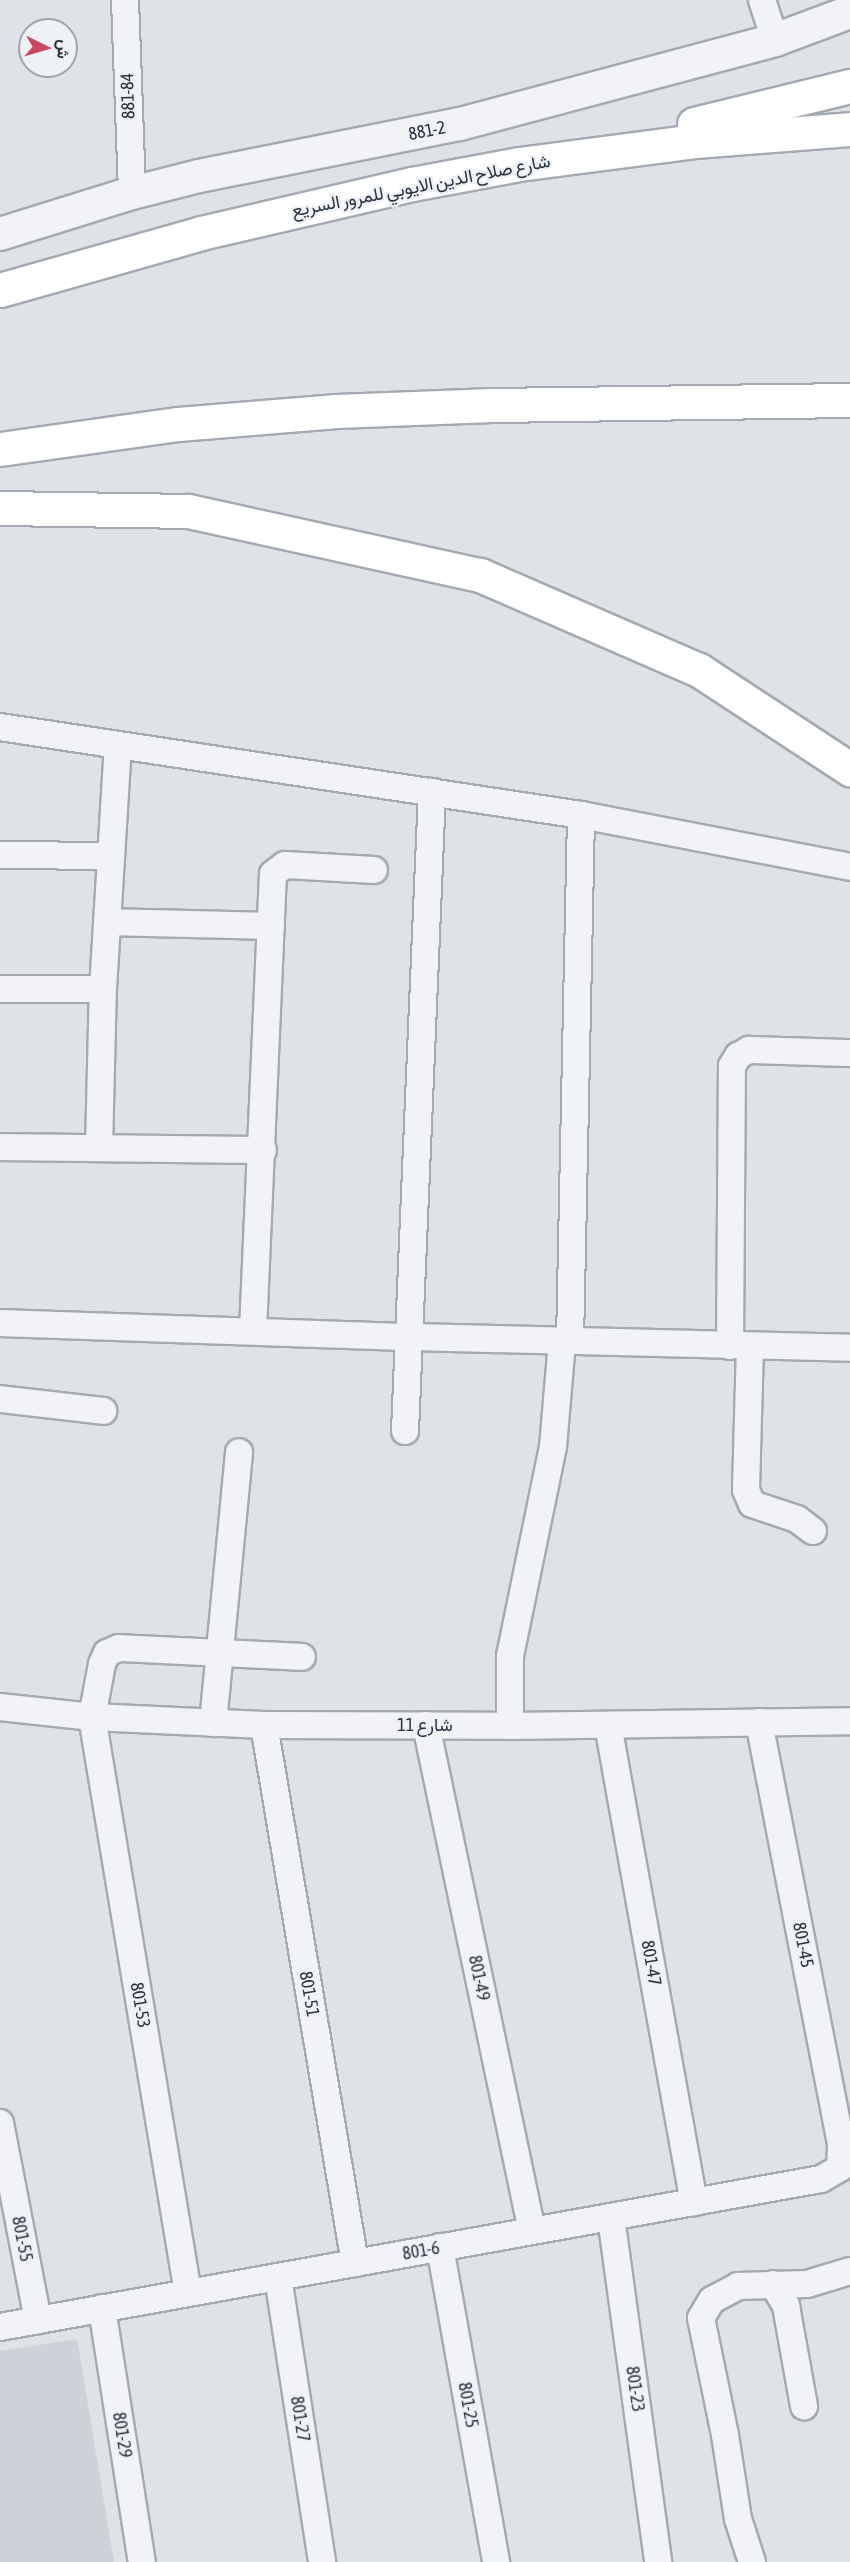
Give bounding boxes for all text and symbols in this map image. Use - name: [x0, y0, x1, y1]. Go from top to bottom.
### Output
- north arrow: [18, 18, 78, 78]
- text: ش: [54, 39, 74, 60]
- street label: 881-84: [116, 73, 140, 119]
- street label: 881-2: [407, 117, 447, 145]
- street label: شارع صلاح الدين الايوبي للمرور السريع: [290, 150, 552, 222]
- street label: شارع 11: [397, 1714, 453, 1736]
- street label: 801-45: [788, 1920, 818, 1970]
- street label: 801-47: [636, 1939, 666, 1987]
- street label: 801-49: [464, 1953, 494, 2003]
- street label: 801-51: [294, 1970, 324, 2018]
- street label: 801-53: [125, 1981, 155, 2029]
- street label: 801-55: [7, 2214, 37, 2264]
- street label: 801-6: [401, 2237, 441, 2265]
- street label: 801-23: [621, 2365, 649, 2413]
- street label: 801-25: [453, 2381, 483, 2429]
- street label: 801-27: [286, 2395, 314, 2443]
- street label: 801-29: [108, 2411, 136, 2459]

